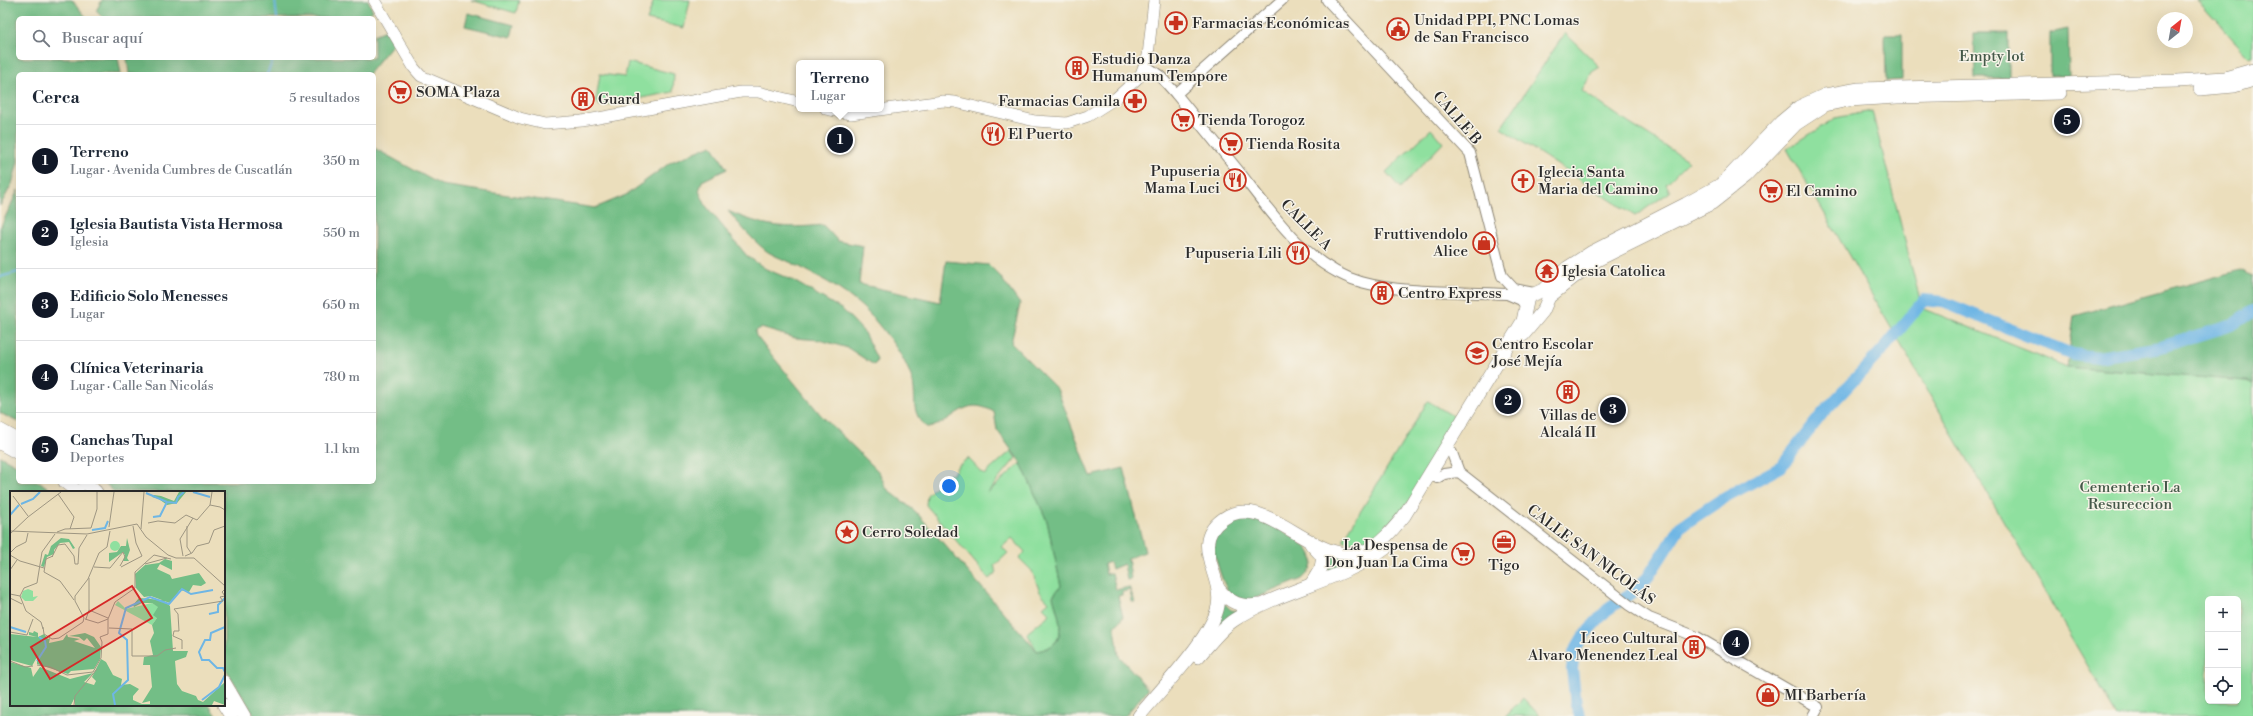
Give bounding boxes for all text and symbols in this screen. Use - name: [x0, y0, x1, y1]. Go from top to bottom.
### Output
- pharmacy icon: Farmacias Económicas: [1163, 10, 1189, 36]
- place label: Unidad PPI, PNC Lomas de San Francisco: [1414, 11, 1579, 47]
- north arrow: [2157, 12, 2193, 48]
- place label: Farmacias Económicas: [1192, 14, 1349, 33]
- search box: [16, 16, 376, 60]
- public building icon: Unidad PPI, PNC Lomas de San Francisco: [1385, 16, 1411, 42]
- icon: search: [30, 27, 52, 49]
- text: Buscar aquí: [62, 29, 143, 48]
- park label: Empty lot: [1959, 47, 2026, 66]
- place label: Estudio Danza Humanum Tempore: [1092, 50, 1228, 86]
- building icon: Estudio Danza Humanum Tempore: [1064, 55, 1090, 81]
- popup: [796, 60, 884, 112]
- text: Terreno: [811, 69, 869, 88]
- supermarket icon: SOMA Plaza: [387, 79, 413, 105]
- place label: SOMA Plaza: [416, 83, 500, 102]
- building icon: Guard: [570, 86, 596, 112]
- text: Cerca: [32, 87, 80, 109]
- street label: CALLE B: [1429, 87, 1485, 149]
- text: Lugar: [811, 88, 846, 104]
- pharmacy icon: Farmacias Camila: [1122, 88, 1148, 114]
- text: 5 resultados: [289, 90, 360, 106]
- place label: Guard: [598, 90, 641, 109]
- place label: Farmacias Camila: [998, 92, 1120, 111]
- pin: 5: [2054, 106, 2080, 136]
- supermarket icon: Tienda Torogoz: [1170, 107, 1196, 133]
- place label: Tienda Torogoz: [1198, 111, 1305, 130]
- restaurant icon: El Puerto: [980, 121, 1006, 147]
- pin: 1: [827, 125, 853, 155]
- place label: El Puerto: [1008, 125, 1073, 144]
- supermarket icon: Tienda Rosita: [1218, 131, 1244, 157]
- place label: Tienda Rosita: [1246, 135, 1341, 154]
- text: Terreno: [70, 143, 129, 162]
- text: 1: [42, 153, 48, 169]
- text: 350 m: [323, 153, 360, 169]
- text: Lugar · Avenida Cumbres de Cuscatlán: [70, 162, 293, 178]
- place label: Pupuseria Mama Luci: [1144, 162, 1220, 198]
- place label: Iglecia Santa Maria del Camino: [1538, 163, 1658, 199]
- restaurant icon: Pupuseria Mama Luci: [1222, 167, 1248, 193]
- church icon: Iglecia Santa Maria del Camino: [1510, 168, 1536, 194]
- supermarket icon: El Camino: [1758, 178, 1784, 204]
- place label: El Camino: [1786, 182, 1857, 201]
- street label: CALLE A: [1276, 195, 1336, 255]
- text: Iglesia Bautista Vista Hermosa: [70, 215, 283, 234]
- text: 2: [41, 225, 49, 241]
- text: 550 m: [323, 225, 360, 241]
- place label: Fruttivendolo Alice: [1374, 225, 1468, 261]
- shop icon: Fruttivendolo Alice: [1471, 230, 1497, 256]
- text: Iglesia: [70, 234, 109, 250]
- restaurant icon: Pupuseria Lili: [1285, 240, 1311, 266]
- place label: Pupuseria Lili: [1185, 244, 1282, 263]
- temple icon: Iglesia Catolica: [1534, 258, 1560, 284]
- place label: Iglesia Catolica: [1562, 262, 1666, 281]
- building icon: Centro Express: [1369, 280, 1395, 306]
- place label: Centro Express: [1398, 284, 1502, 303]
- text: Edificio Solo Menesses: [70, 287, 228, 306]
- text: 3: [41, 297, 49, 313]
- text: 650 m: [322, 297, 360, 313]
- text: Lugar: [70, 306, 105, 322]
- place label: Centro Escolar José Mejía: [1491, 335, 1594, 371]
- school or university icon: Centro Escolar José Mejía: [1464, 340, 1490, 366]
- text: Clínica Veterinaria: [70, 359, 204, 378]
- text: 4: [41, 369, 49, 385]
- text: 780 m: [323, 369, 360, 385]
- text: Lugar · Calle San Nicolás: [70, 378, 213, 394]
- building icon: Villas de Alcalá II: [1555, 379, 1581, 405]
- pin: 2: [1495, 386, 1521, 416]
- pin: 3: [1600, 395, 1626, 425]
- place label: Villas de Alcalá II: [1538, 406, 1597, 442]
- text: Canchas Tupal: [70, 431, 173, 450]
- text: 5: [41, 441, 49, 457]
- text: 1.1 km: [325, 441, 360, 457]
- text: Deportes: [70, 450, 124, 466]
- your location: [939, 476, 959, 496]
- park label: Cementerio La Resureccion: [2079, 478, 2181, 514]
- inset map: [10, 491, 225, 706]
- street label: CALLE SAN NICOLÁS: [1523, 500, 1659, 609]
- place icon: Cerro Soledad: [834, 519, 860, 545]
- place label: Cerro Soledad: [862, 523, 959, 542]
- office icon: Tigo: [1491, 529, 1517, 555]
- place label: La Despensa de Don Juan La Cima: [1325, 536, 1448, 572]
- supermarket icon: La Despensa de Don Juan La Cima: [1450, 541, 1476, 567]
- place label: Tigo: [1488, 556, 1520, 575]
- map controls: [2205, 596, 2241, 704]
- button: +: [2205, 596, 2241, 632]
- pin: 4: [1723, 628, 1749, 658]
- place label: Liceo Cultural Alvaro Menendez Leal: [1527, 629, 1679, 665]
- button: −: [2205, 632, 2241, 668]
- building icon: Liceo Cultural Alvaro Menendez Leal: [1681, 634, 1707, 660]
- button: locate: [2205, 668, 2241, 704]
- shop icon: MI Barbería: [1755, 682, 1781, 708]
- place label: MI Barbería: [1784, 686, 1866, 705]

